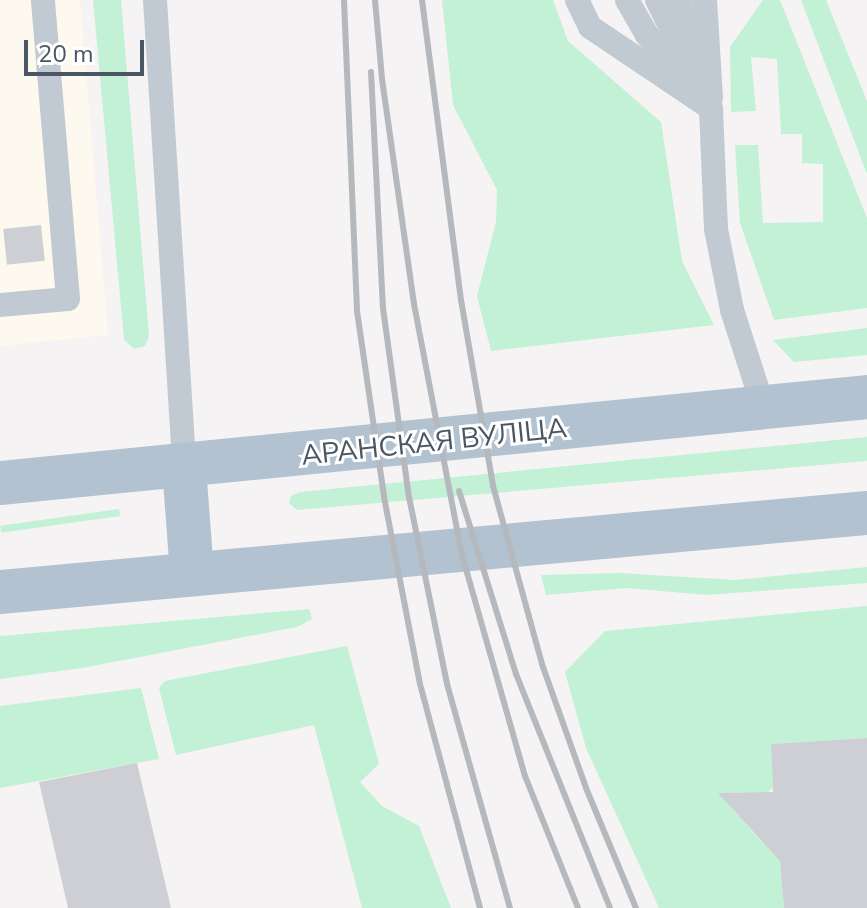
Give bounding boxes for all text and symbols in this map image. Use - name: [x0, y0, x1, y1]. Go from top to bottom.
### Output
- scale bar: [28, 24, 148, 74]
- text: 20 m: [38, 38, 94, 70]
- street label: АРАНСКАЯ ВУЛІЦА: [299, 411, 569, 473]

